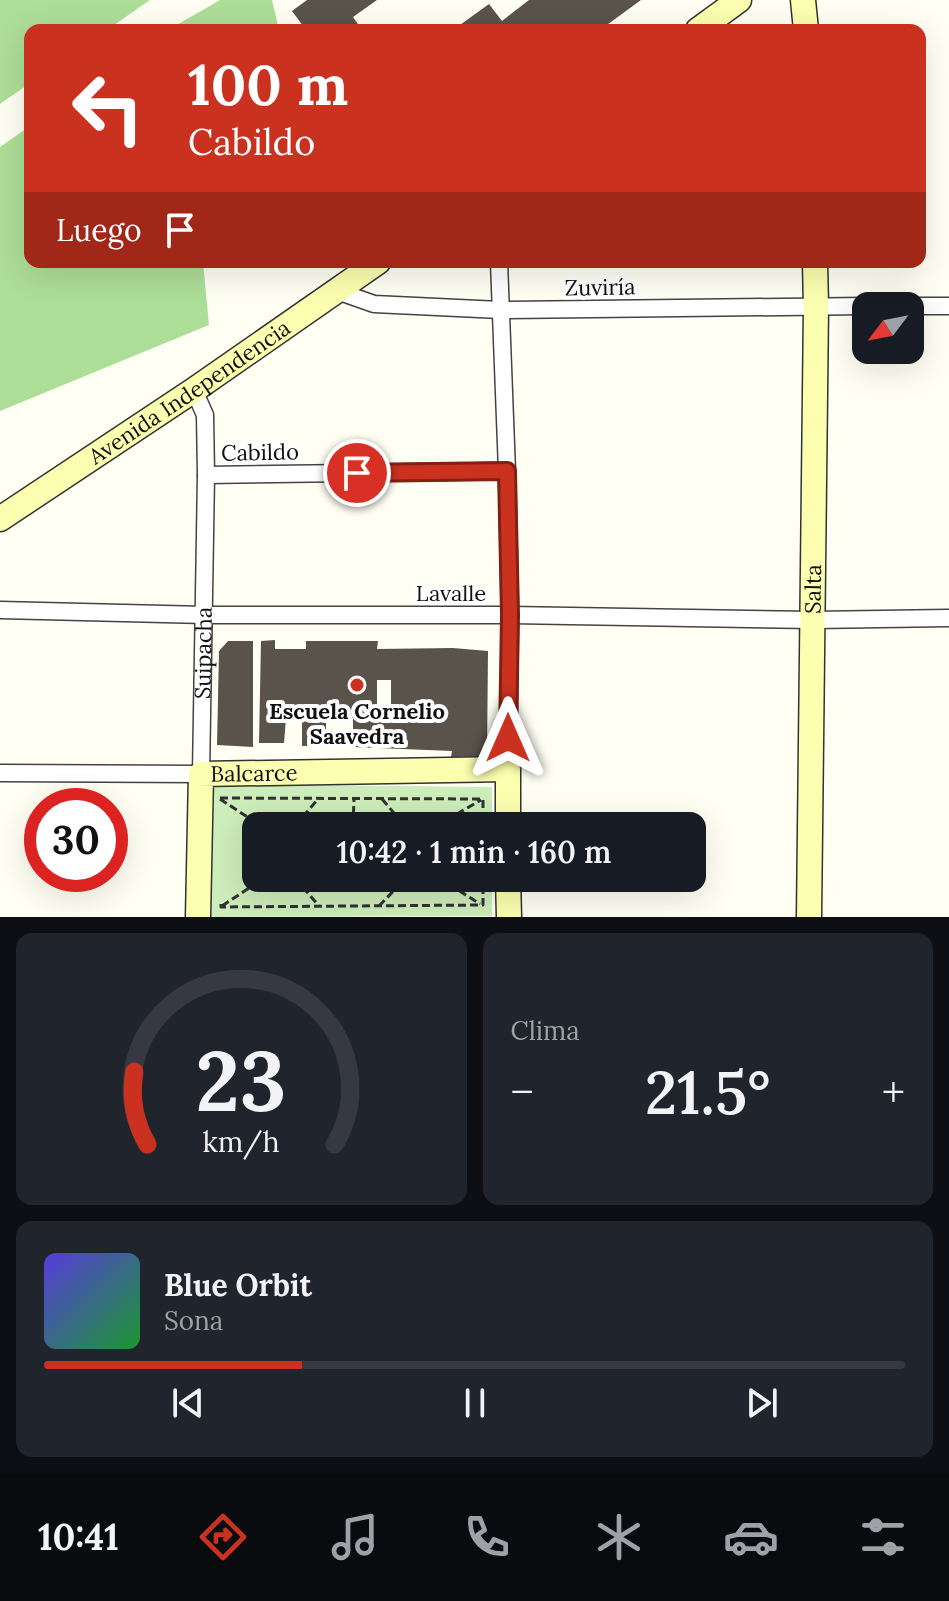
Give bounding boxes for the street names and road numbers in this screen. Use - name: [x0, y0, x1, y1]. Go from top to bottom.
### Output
- street label: Zuviría: [564, 272, 636, 302]
- street label: Avenida Independencia: [82, 313, 296, 471]
- street label: Cabildo: [221, 437, 299, 467]
- street label: Salta: [798, 564, 827, 614]
- street label: Lavalle: [416, 579, 486, 607]
- street label: Suipacha: [188, 607, 218, 699]
- street label: Balcarce: [210, 758, 298, 788]

